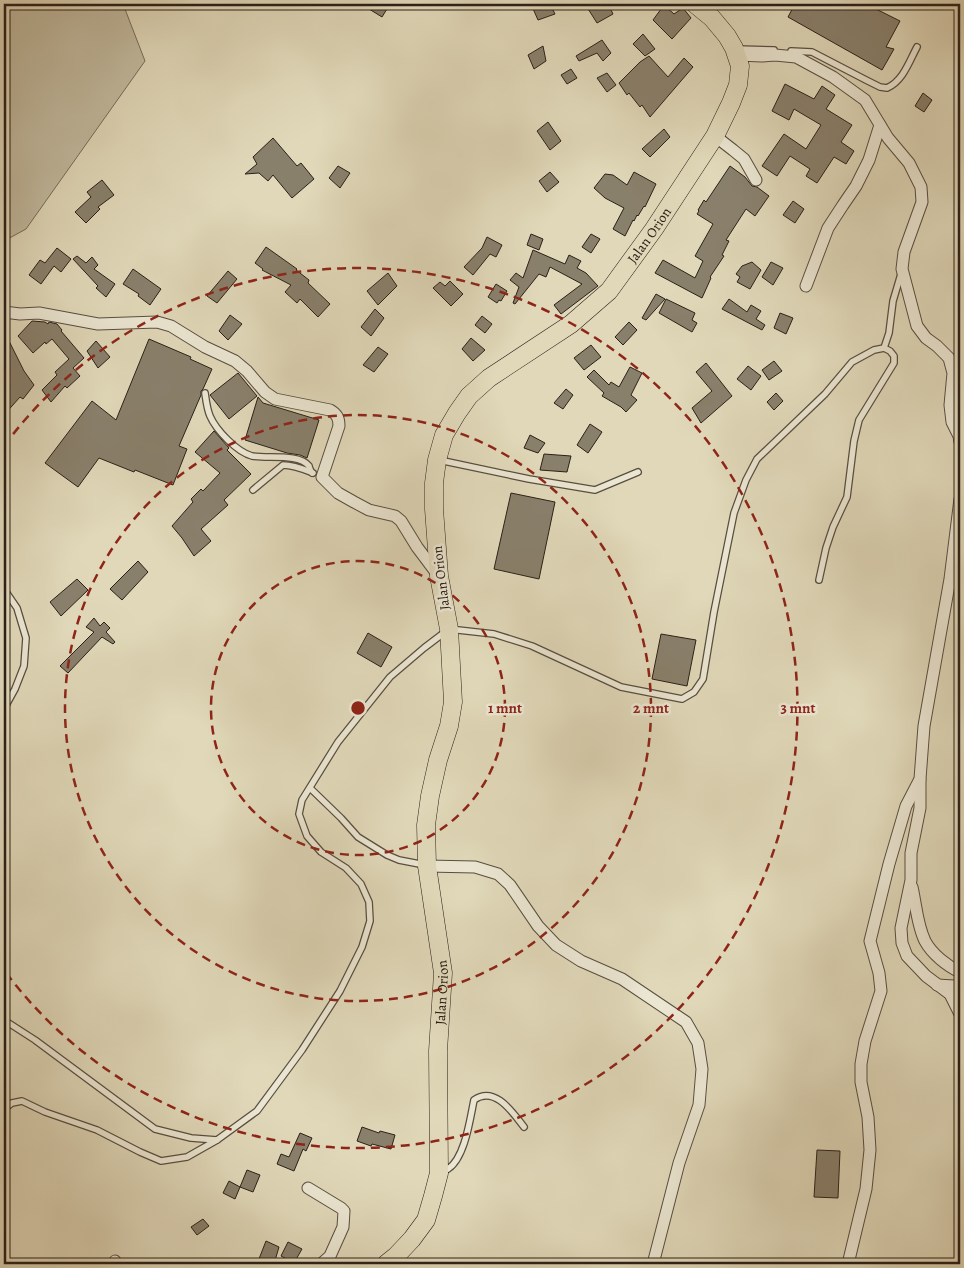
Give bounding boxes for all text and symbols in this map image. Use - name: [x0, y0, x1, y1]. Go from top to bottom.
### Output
- street label: Jalan Orion: [623, 203, 676, 267]
- street label: Jalan Orion: [428, 544, 454, 611]
- text: 1 mnt: [488, 698, 522, 718]
- text: 2 mnt: [633, 698, 669, 718]
- text: 3 mnt: [780, 698, 816, 718]
- centre of rings: [349, 699, 367, 717]
- street label: Jalan Orion: [430, 959, 453, 1026]

